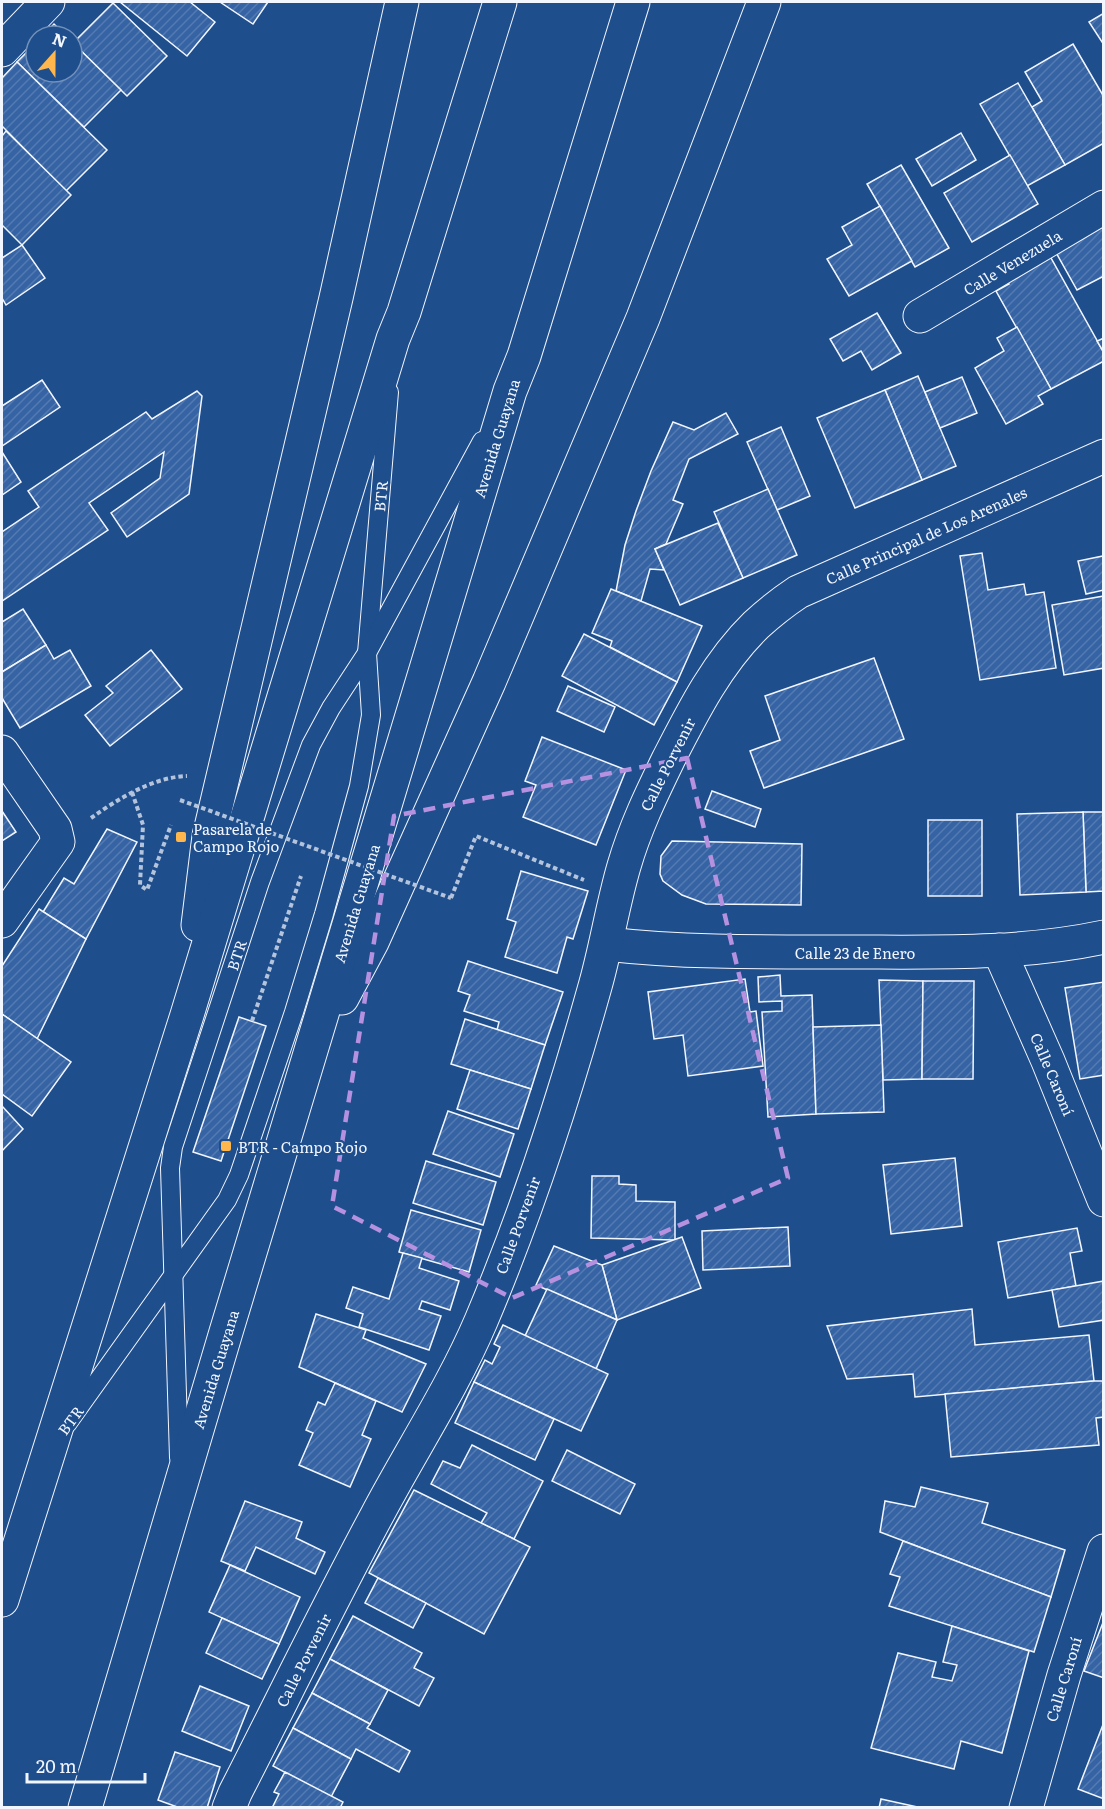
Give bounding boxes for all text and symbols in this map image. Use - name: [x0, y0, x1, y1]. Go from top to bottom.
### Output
- north arrow: [24, 24, 84, 84]
- text: N: [49, 25, 70, 53]
- street label: Calle Venezuela: [958, 223, 1066, 301]
- street label: Avenida Guayana: [467, 375, 525, 500]
- street label: BTR: [367, 479, 393, 513]
- street label: Calle Principal de Los Arenales: [822, 480, 1031, 590]
- street label: Calle Porvenir: [634, 713, 700, 815]
- place label: Pasarela de Campo Rojo: [193, 817, 280, 857]
- marker: Pasarela de Campo Rojo: [174, 830, 188, 844]
- street label: Avenida Guayana: [327, 840, 385, 965]
- street label: BTR: [220, 936, 252, 974]
- street label: Calle 23 de Enero: [795, 941, 915, 964]
- street label: Calle Caroní: [1025, 1029, 1081, 1119]
- place label: BTR - Campo Rojo: [238, 1135, 367, 1158]
- marker: BTR - Campo Rojo: [219, 1139, 233, 1153]
- street label: Calle Porvenir: [489, 1173, 545, 1277]
- street label: Avenida Guayana: [186, 1306, 244, 1431]
- street label: BTR: [51, 1400, 89, 1440]
- street label: Calle Porvenir: [270, 1609, 336, 1711]
- street label: Calle Caroní: [1039, 1634, 1087, 1724]
- scale bar: [27, 1746, 146, 1784]
- text: 20 m: [36, 1752, 77, 1779]

